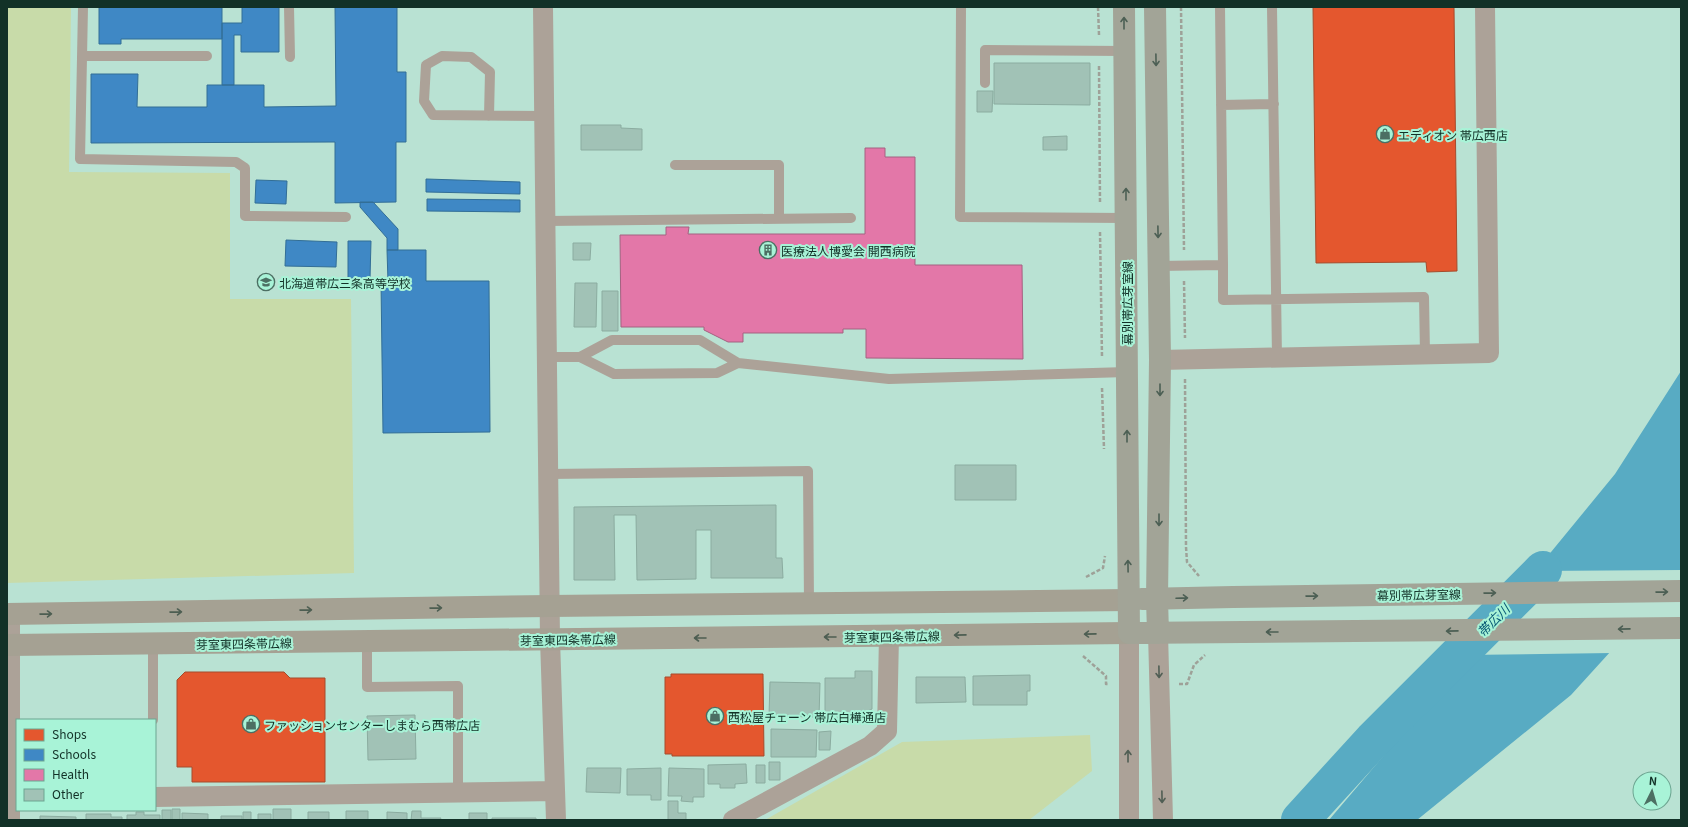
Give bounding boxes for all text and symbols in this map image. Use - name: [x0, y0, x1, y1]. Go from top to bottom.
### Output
- one-way arrow: [1121, 17, 1128, 30]
- one-way arrow: [1152, 53, 1159, 66]
- shop icon: エディオン 帯広西店: [1375, 124, 1395, 144]
- place label: エディオン 帯広西店: [1398, 126, 1508, 143]
- one-way arrow: [1122, 188, 1130, 201]
- one-way arrow: [1154, 225, 1162, 238]
- building icon: 医療法人博愛会 開西病院: [758, 240, 778, 260]
- place label: 医療法人博愛会 開西病院: [781, 242, 916, 259]
- street label: 幕別帯広芽室線: [1118, 261, 1135, 345]
- school or university icon: 北海道帯広三条高等学校: [256, 272, 276, 292]
- place label: 北海道帯広三条高等学校: [279, 274, 411, 291]
- one-way arrow: [1156, 383, 1163, 396]
- one-way arrow: [1123, 430, 1131, 443]
- one-way arrow: [1155, 513, 1163, 526]
- one-way arrow: [1124, 560, 1132, 573]
- street label: 幕別帯広芽室線: [1377, 585, 1461, 603]
- one-way arrow: [1655, 588, 1668, 596]
- one-way arrow: [1483, 590, 1496, 597]
- one-way arrow: [1305, 592, 1318, 599]
- one-way arrow: [1175, 594, 1188, 602]
- water label: 帯広川: [1472, 598, 1515, 641]
- one-way arrow: [429, 604, 442, 612]
- one-way arrow: [299, 606, 312, 614]
- one-way arrow: [169, 608, 182, 616]
- one-way arrow: [39, 610, 52, 618]
- one-way arrow: [1618, 625, 1631, 633]
- street label: 芽室東四条帯広線: [844, 627, 940, 645]
- one-way arrow: [1446, 627, 1459, 634]
- one-way arrow: [1266, 628, 1279, 636]
- street label: 芽室東四条帯広線: [520, 630, 616, 648]
- one-way arrow: [1084, 630, 1097, 638]
- one-way arrow: [954, 631, 967, 639]
- one-way arrow: [824, 633, 837, 641]
- street label: 芽室東四条帯広線: [196, 634, 292, 652]
- one-way arrow: [694, 634, 707, 642]
- one-way arrow: [1156, 665, 1163, 678]
- shop icon: 西松屋チェーン 帯広白樺通店: [705, 706, 725, 726]
- place label: 西松屋チェーン 帯広白樺通店: [728, 708, 886, 725]
- shop icon: ファッションセンターしまむら西帯広店: [241, 714, 261, 734]
- place label: ファッションセンターしまむら西帯広店: [264, 716, 480, 733]
- legend: [16, 719, 156, 811]
- text: Shops: [52, 725, 87, 742]
- text: Schools: [52, 745, 97, 762]
- one-way arrow: [1124, 750, 1132, 763]
- text: Health: [52, 765, 89, 782]
- north arrow: [1632, 771, 1672, 811]
- text: N: [1648, 772, 1658, 788]
- text: Other: [52, 785, 84, 802]
- one-way arrow: [1158, 790, 1166, 803]

